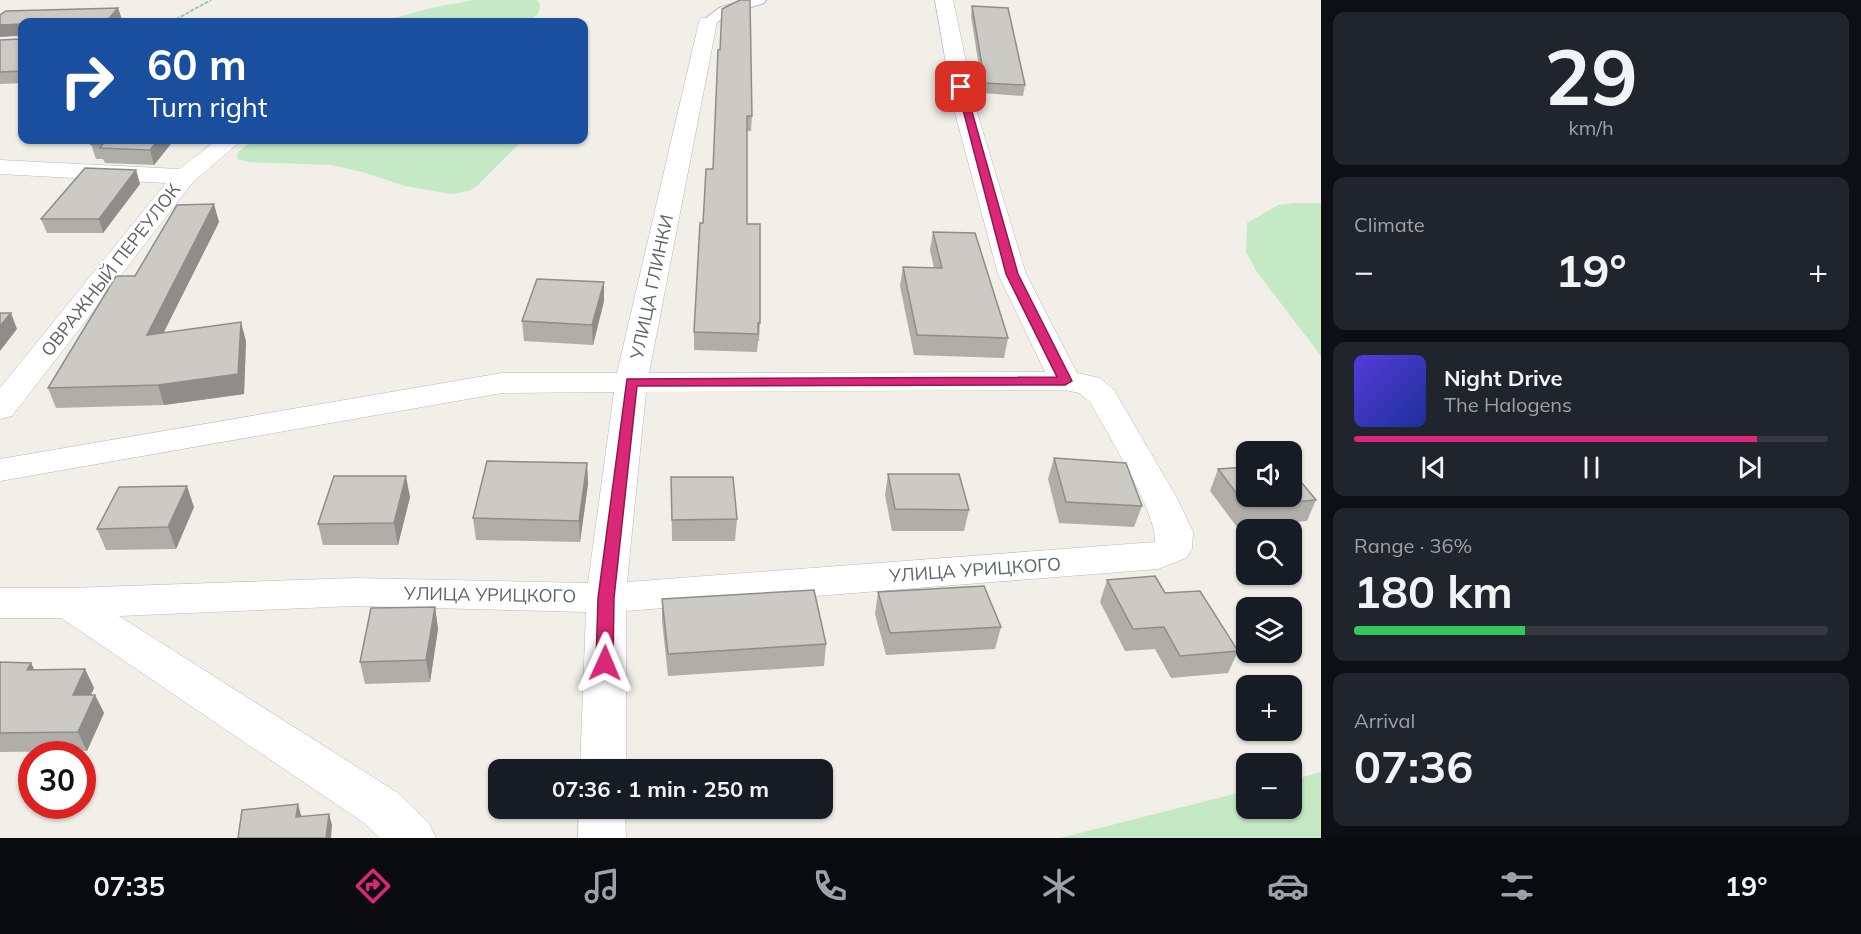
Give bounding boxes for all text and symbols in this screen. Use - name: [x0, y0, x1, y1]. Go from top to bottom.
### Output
- text: 29: [1544, 27, 1638, 125]
- text: 60 m: [147, 38, 247, 91]
- icon: right: [48, 42, 126, 120]
- pin: [935, 61, 986, 112]
- icon: arrive: [944, 70, 977, 103]
- text: Turn right: [147, 90, 267, 124]
- text: km/h: [1568, 115, 1614, 140]
- street label: ОВРАЖНЫЙ ПЕРЕУЛОК: [36, 178, 185, 361]
- street label: УЛИЦА ГЛИНКИ: [625, 212, 678, 362]
- text: Climate: [1354, 212, 1425, 237]
- text: 19°: [1555, 242, 1627, 298]
- text: −: [1354, 250, 1374, 291]
- text: +: [1808, 250, 1828, 291]
- text: Night Drive: [1444, 364, 1563, 392]
- text: The Halogens: [1444, 392, 1572, 417]
- map controls: [1236, 441, 1302, 819]
- button: sound: [1236, 441, 1302, 507]
- icon: previous: [1417, 451, 1450, 484]
- icon: pause: [1575, 451, 1608, 484]
- icon: next: [1733, 451, 1766, 484]
- button: search: [1236, 519, 1302, 585]
- text: Range · 36%: [1354, 533, 1472, 558]
- street label: УЛИЦА УРИЦКОГО: [887, 552, 1062, 587]
- text: 180 km: [1354, 563, 1513, 619]
- street label: УЛИЦА УРИЦКОГО: [403, 581, 576, 608]
- button: layers: [1236, 597, 1302, 663]
- position arrow: [573, 631, 637, 695]
- button: +: [1236, 675, 1302, 741]
- text: Arrival: [1354, 708, 1415, 733]
- text: 07:36: [1354, 738, 1473, 794]
- speed limit sign: 30: [18, 741, 96, 819]
- button: −: [1236, 753, 1302, 819]
- text: 07:36 · 1 min · 250 m: [552, 775, 769, 803]
- icon: directions: [352, 865, 394, 907]
- icon: music: [581, 865, 623, 907]
- icon: phone: [809, 865, 851, 907]
- icon: climate: [1038, 865, 1080, 907]
- icon: car: [1267, 865, 1309, 907]
- icon: filters: [1496, 865, 1538, 907]
- text: 07:35: [93, 869, 165, 903]
- text: 19°: [1725, 869, 1767, 903]

